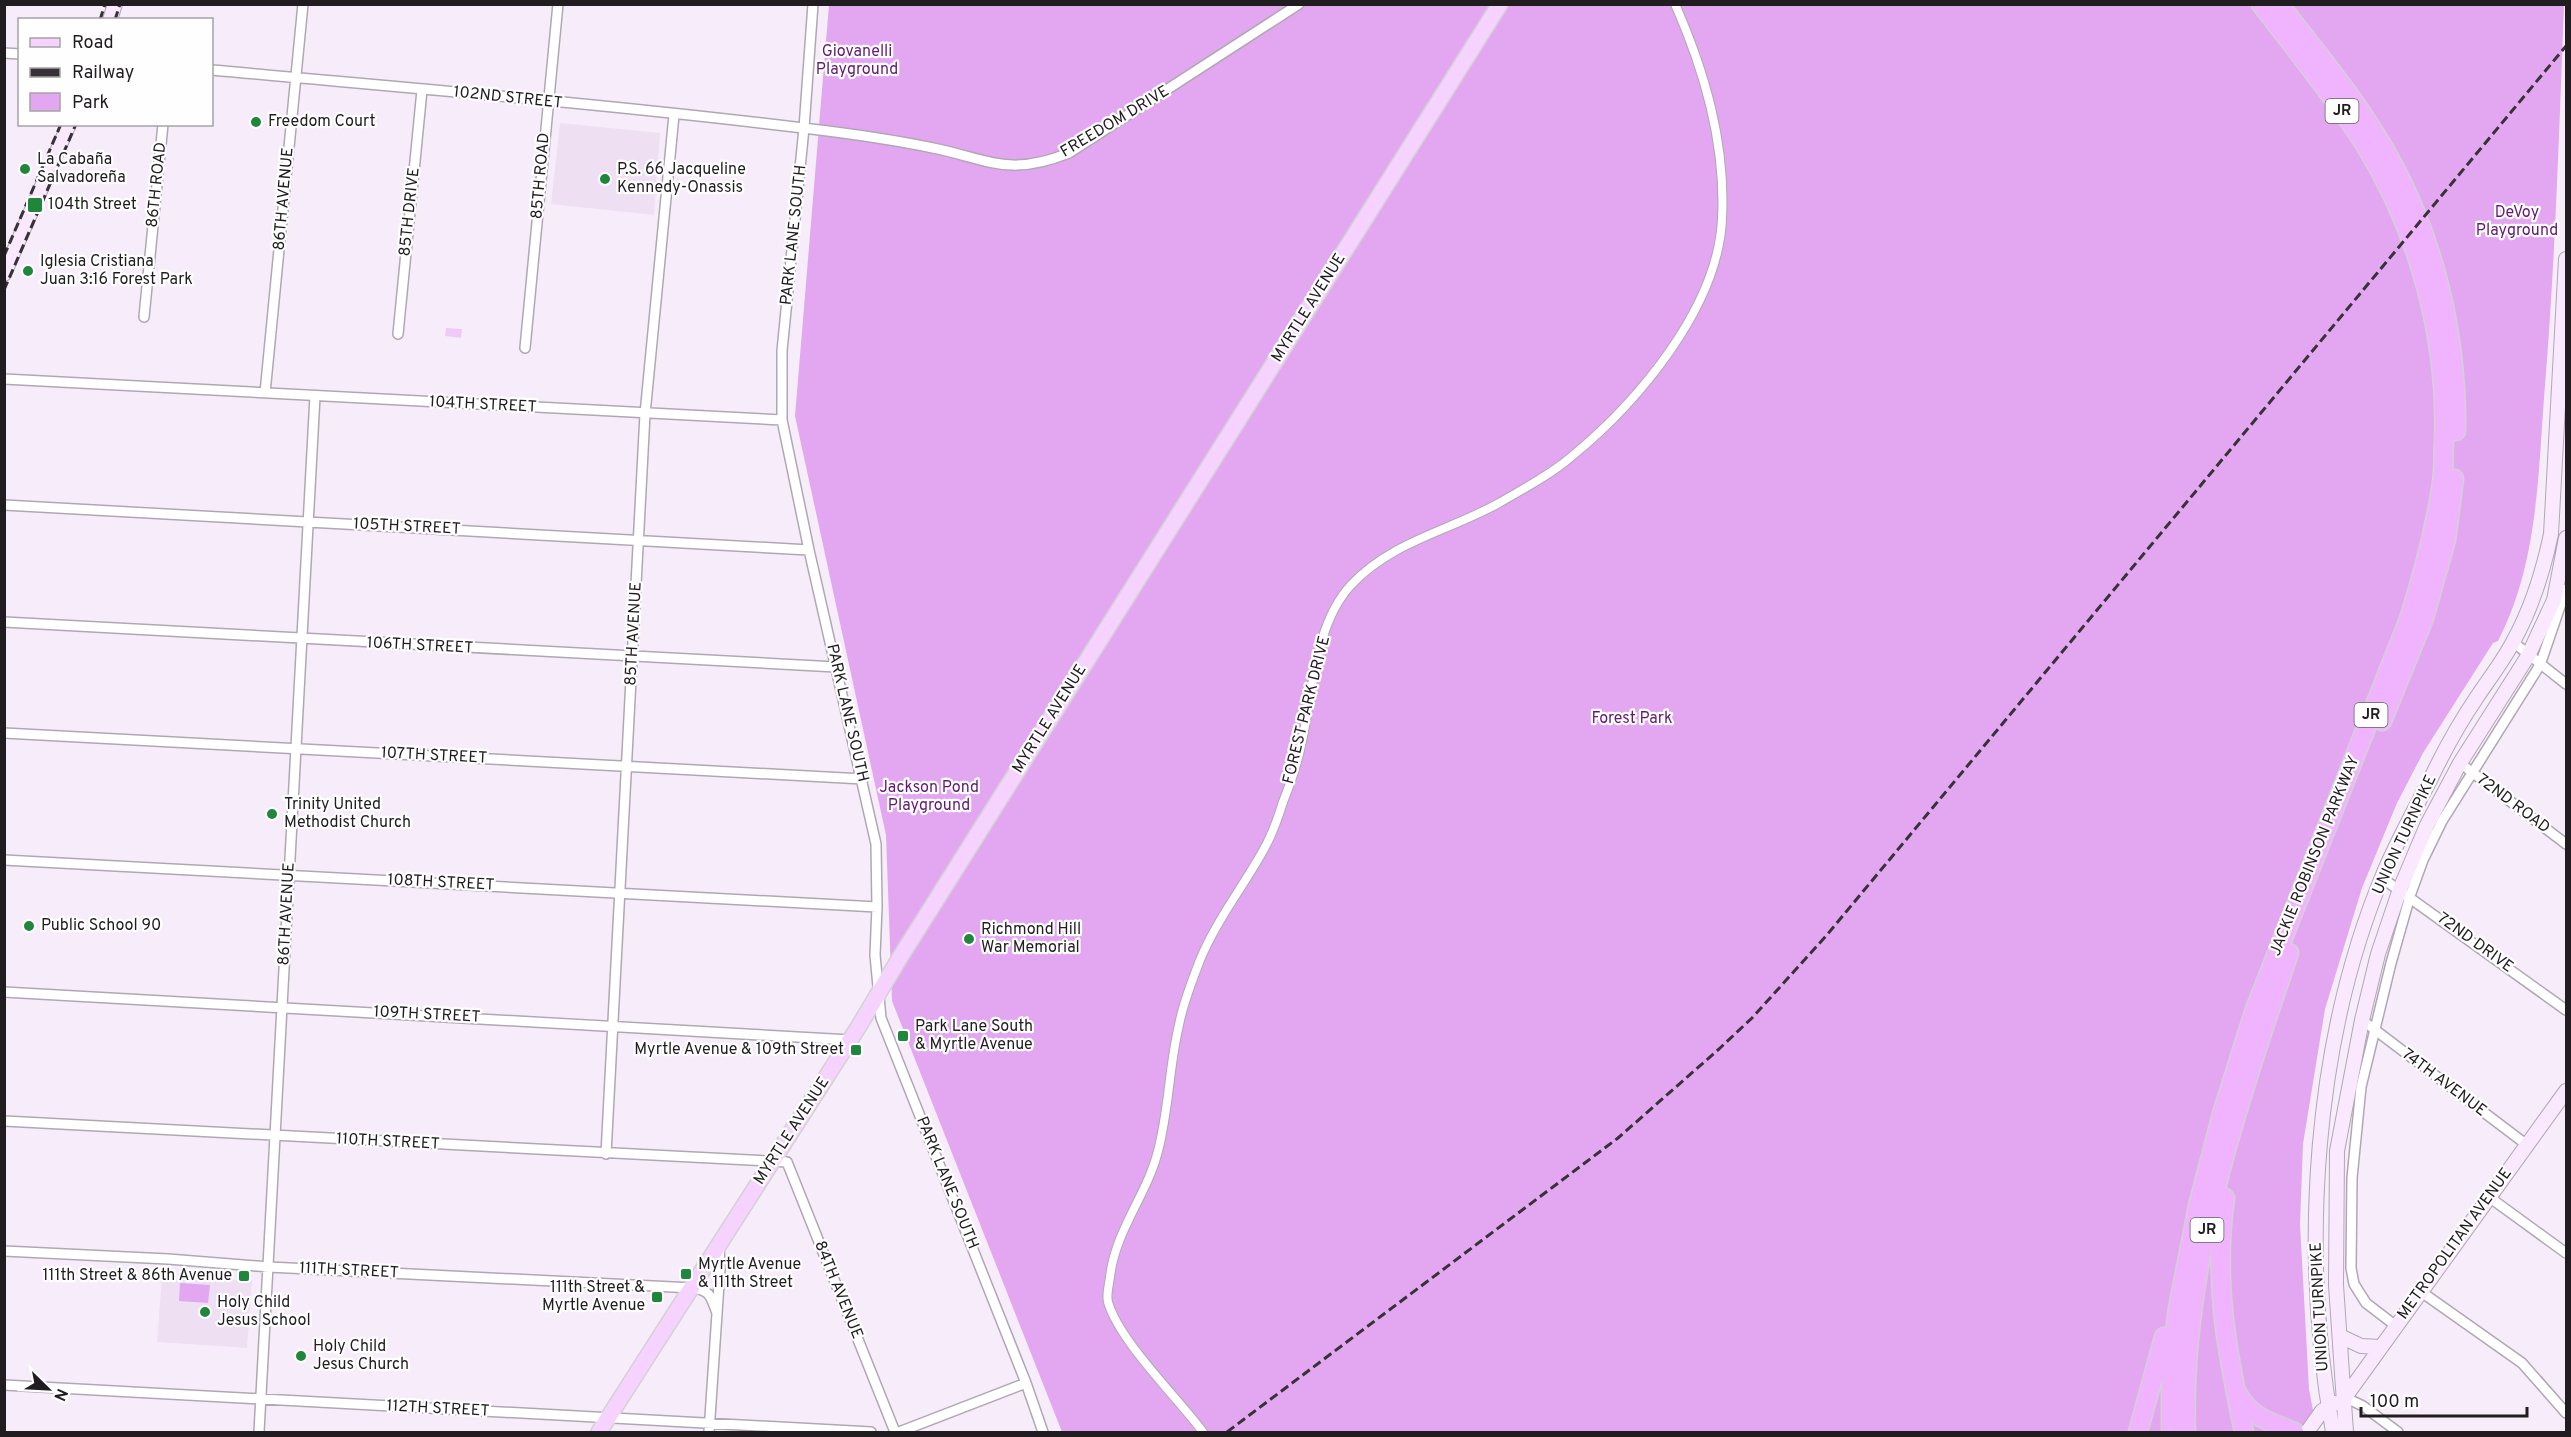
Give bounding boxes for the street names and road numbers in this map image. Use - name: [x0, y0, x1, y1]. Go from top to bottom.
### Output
- street label: 102ND STREET: [452, 82, 564, 114]
- street label: FREEDOM DRIVE: [1057, 82, 1173, 162]
- road number: JR: [2326, 99, 2358, 123]
- street label: 85TH ROAD: [527, 132, 555, 220]
- street label: 86TH ROAD: [143, 141, 171, 229]
- street label: 86TH AVENUE: [270, 147, 298, 251]
- street label: PARK LANE SOUTH: [777, 164, 811, 306]
- street label: 85TH DRIVE: [395, 167, 425, 257]
- street label: MYRTLE AVENUE: [1267, 250, 1351, 366]
- street label: 104TH STREET: [429, 392, 537, 418]
- street label: 105TH STREET: [353, 514, 461, 540]
- street label: 85TH AVENUE: [621, 582, 647, 686]
- street label: 106TH STREET: [366, 633, 474, 659]
- street label: FOREST PARK DRIVE: [1279, 634, 1335, 786]
- street label: PARK LANE SOUTH: [821, 642, 873, 784]
- street label: MYRTLE AVENUE: [1008, 661, 1092, 777]
- road number: JR: [2354, 703, 2388, 727]
- street label: 107TH STREET: [380, 743, 488, 769]
- street label: JACKIE ROBINSON PARKWAY: [2266, 753, 2364, 959]
- street label: 72ND ROAD: [2472, 770, 2554, 838]
- street label: UNION TURNPIKE: [2369, 772, 2441, 898]
- street label: 86TH AVENUE: [274, 862, 300, 966]
- street label: 108TH STREET: [387, 870, 495, 896]
- street label: 72ND DRIVE: [2433, 909, 2517, 977]
- street label: 109TH STREET: [373, 1002, 481, 1028]
- street label: 74TH AVENUE: [2398, 1045, 2490, 1121]
- street label: MYRTLE AVENUE: [750, 1073, 834, 1189]
- street label: PARK LANE SOUTH: [911, 1114, 983, 1252]
- street label: 110TH STREET: [336, 1129, 440, 1155]
- street label: METROPOLITAN AVENUE: [2393, 1164, 2517, 1324]
- road number: JR: [2190, 1218, 2224, 1242]
- street label: 84TH AVENUE: [809, 1238, 867, 1342]
- street label: UNION TURNPIKE: [2307, 1242, 2333, 1372]
- street label: 111TH STREET: [299, 1258, 399, 1284]
- street label: 112TH STREET: [386, 1396, 490, 1422]

